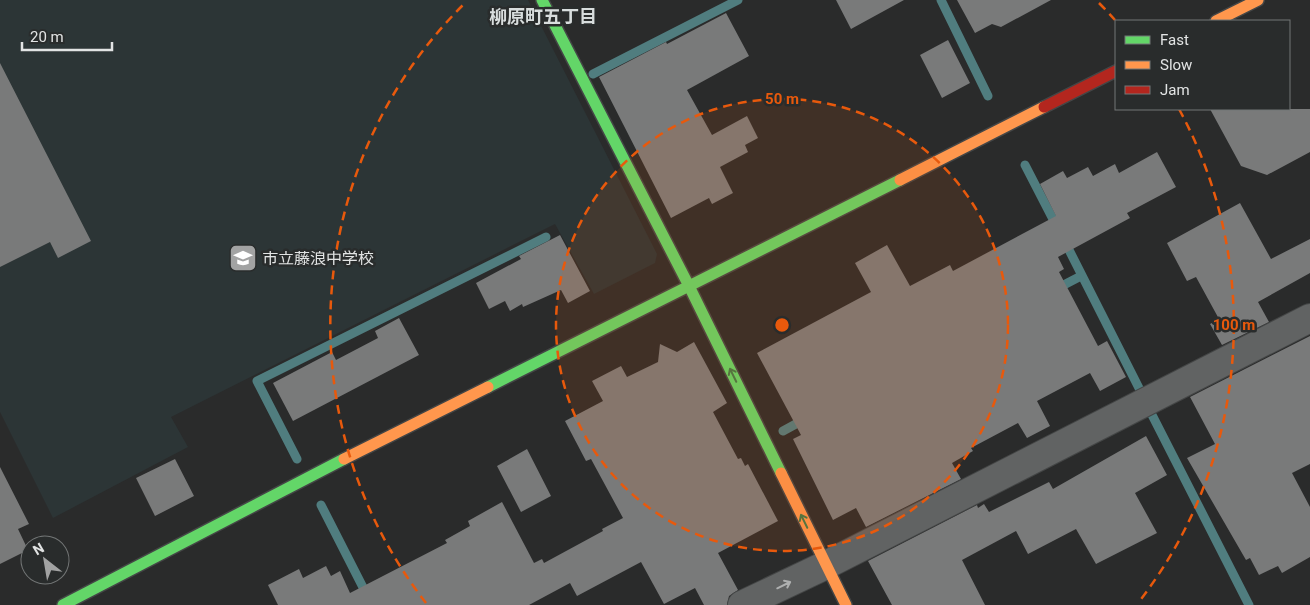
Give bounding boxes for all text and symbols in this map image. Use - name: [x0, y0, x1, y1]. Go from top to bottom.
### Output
- district label: 柳原町五丁目: [489, 6, 597, 27]
- scale bar: [22, 20, 112, 52]
- legend: [1115, 20, 1290, 110]
- text: 20 m: [30, 28, 64, 46]
- text: Fast: [1160, 31, 1189, 49]
- text: Slow: [1160, 56, 1192, 74]
- text: Jam: [1160, 81, 1190, 99]
- text: 50 m: [765, 90, 799, 108]
- school or university icon: 市立藤浪中学校: [228, 243, 258, 273]
- place label: 市立藤浪中学校: [262, 249, 374, 268]
- centre of rings: [773, 316, 791, 334]
- text: 100 m: [1213, 316, 1255, 334]
- one-way arrow: [728, 368, 737, 383]
- one-way arrow: [799, 514, 809, 529]
- north arrow: [20, 535, 70, 585]
- text: N: [30, 539, 47, 558]
- one-way arrow: [776, 580, 791, 589]

